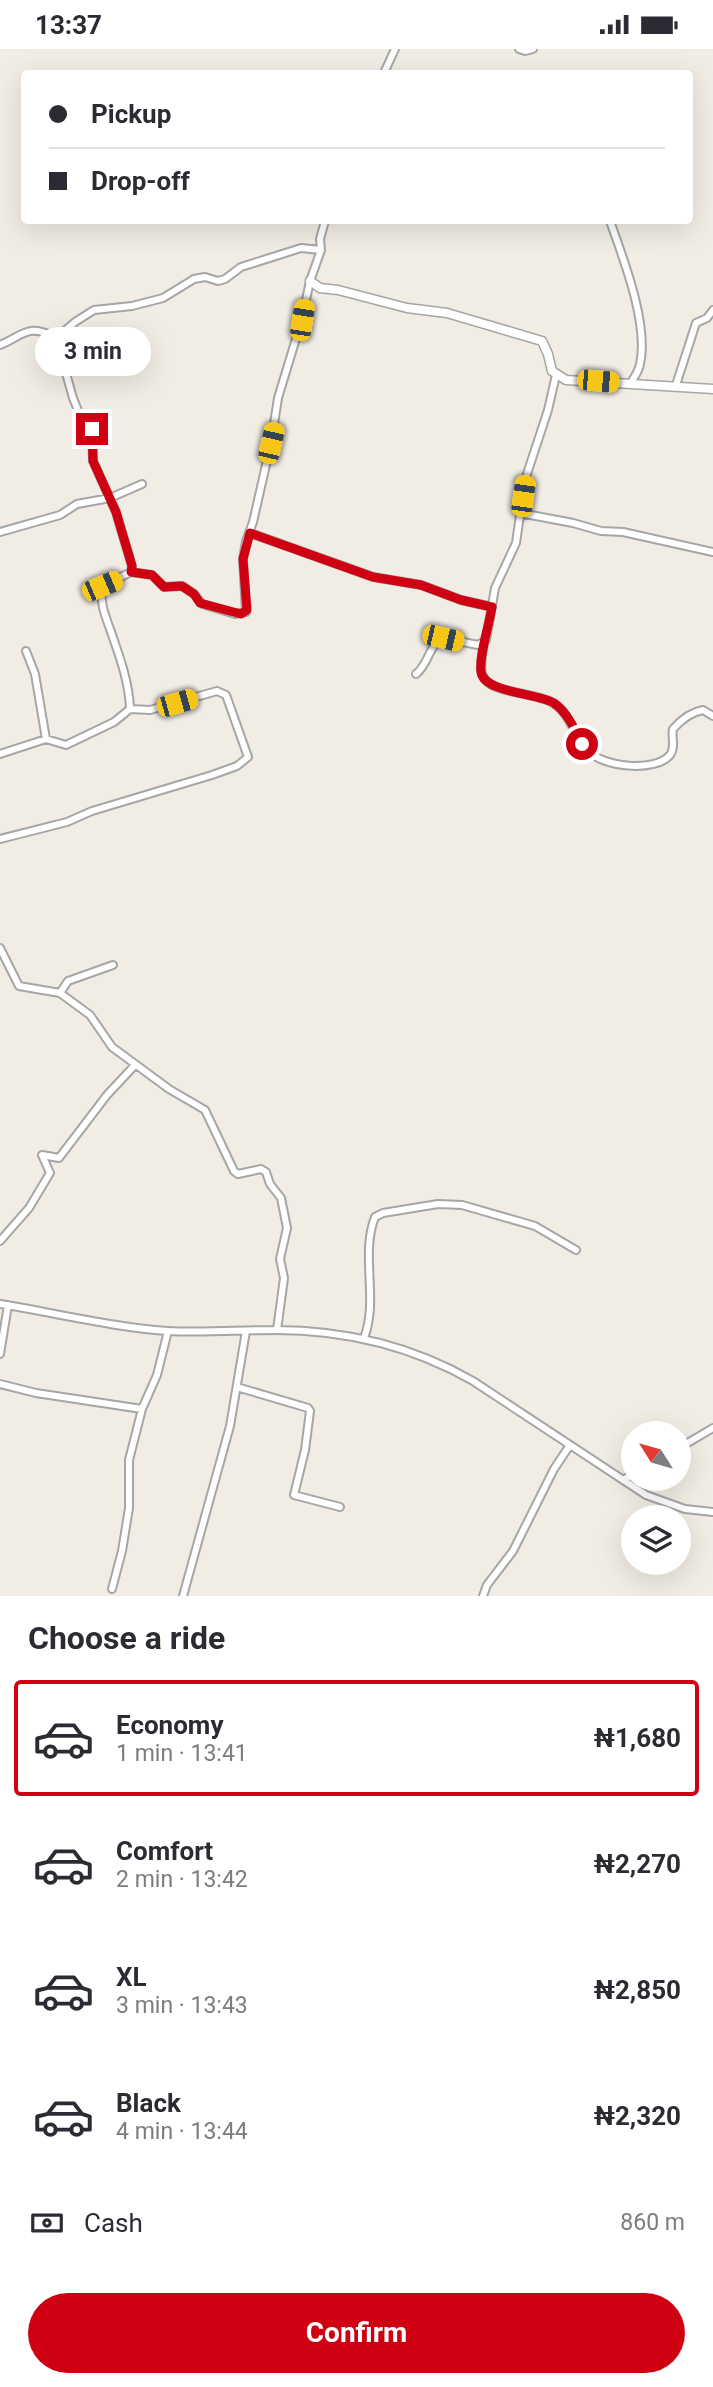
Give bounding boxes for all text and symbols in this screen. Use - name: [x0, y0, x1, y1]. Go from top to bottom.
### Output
- text: 13:37: [35, 10, 102, 40]
- text: Pickup: [91, 99, 171, 129]
- text: Drop-off: [91, 166, 190, 196]
- car: [289, 298, 316, 342]
- callout: 3 min: [34, 327, 150, 377]
- text: 3 min: [64, 338, 122, 365]
- car: [577, 369, 620, 393]
- route end: [76, 413, 108, 445]
- car: [257, 420, 286, 466]
- car: [510, 474, 537, 518]
- car: [79, 568, 126, 604]
- car: [421, 623, 466, 653]
- car: [154, 687, 201, 719]
- route start: [566, 728, 598, 760]
- north arrow: [621, 1421, 691, 1491]
- map controls: [621, 1421, 691, 1575]
- button: layers: [621, 1505, 691, 1575]
- text: Choose a ride: [28, 1619, 225, 1657]
- icon: car: [32, 1707, 95, 1770]
- text: Economy: [116, 1710, 223, 1740]
- text: ₦1,680: [594, 1723, 681, 1753]
- text: 1 min · 13:41: [116, 1740, 248, 1767]
- icon: car: [32, 1833, 95, 1896]
- text: Comfort: [116, 1836, 213, 1866]
- text: ₦2,270: [594, 1849, 681, 1879]
- text: 2 min · 13:42: [116, 1866, 248, 1893]
- icon: car: [32, 1959, 95, 2022]
- text: XL: [116, 1962, 147, 1992]
- text: ₦2,850: [594, 1975, 681, 2005]
- text: 3 min · 13:43: [116, 1992, 248, 2019]
- icon: car: [32, 2085, 95, 2148]
- text: Black: [116, 2088, 181, 2118]
- text: ₦2,320: [594, 2101, 681, 2131]
- text: 4 min · 13:44: [116, 2118, 248, 2145]
- icon: cash: [28, 2204, 66, 2242]
- text: Cash: [84, 2208, 143, 2238]
- text: 860 m: [620, 2209, 685, 2236]
- button: Confirm: [28, 2293, 685, 2373]

